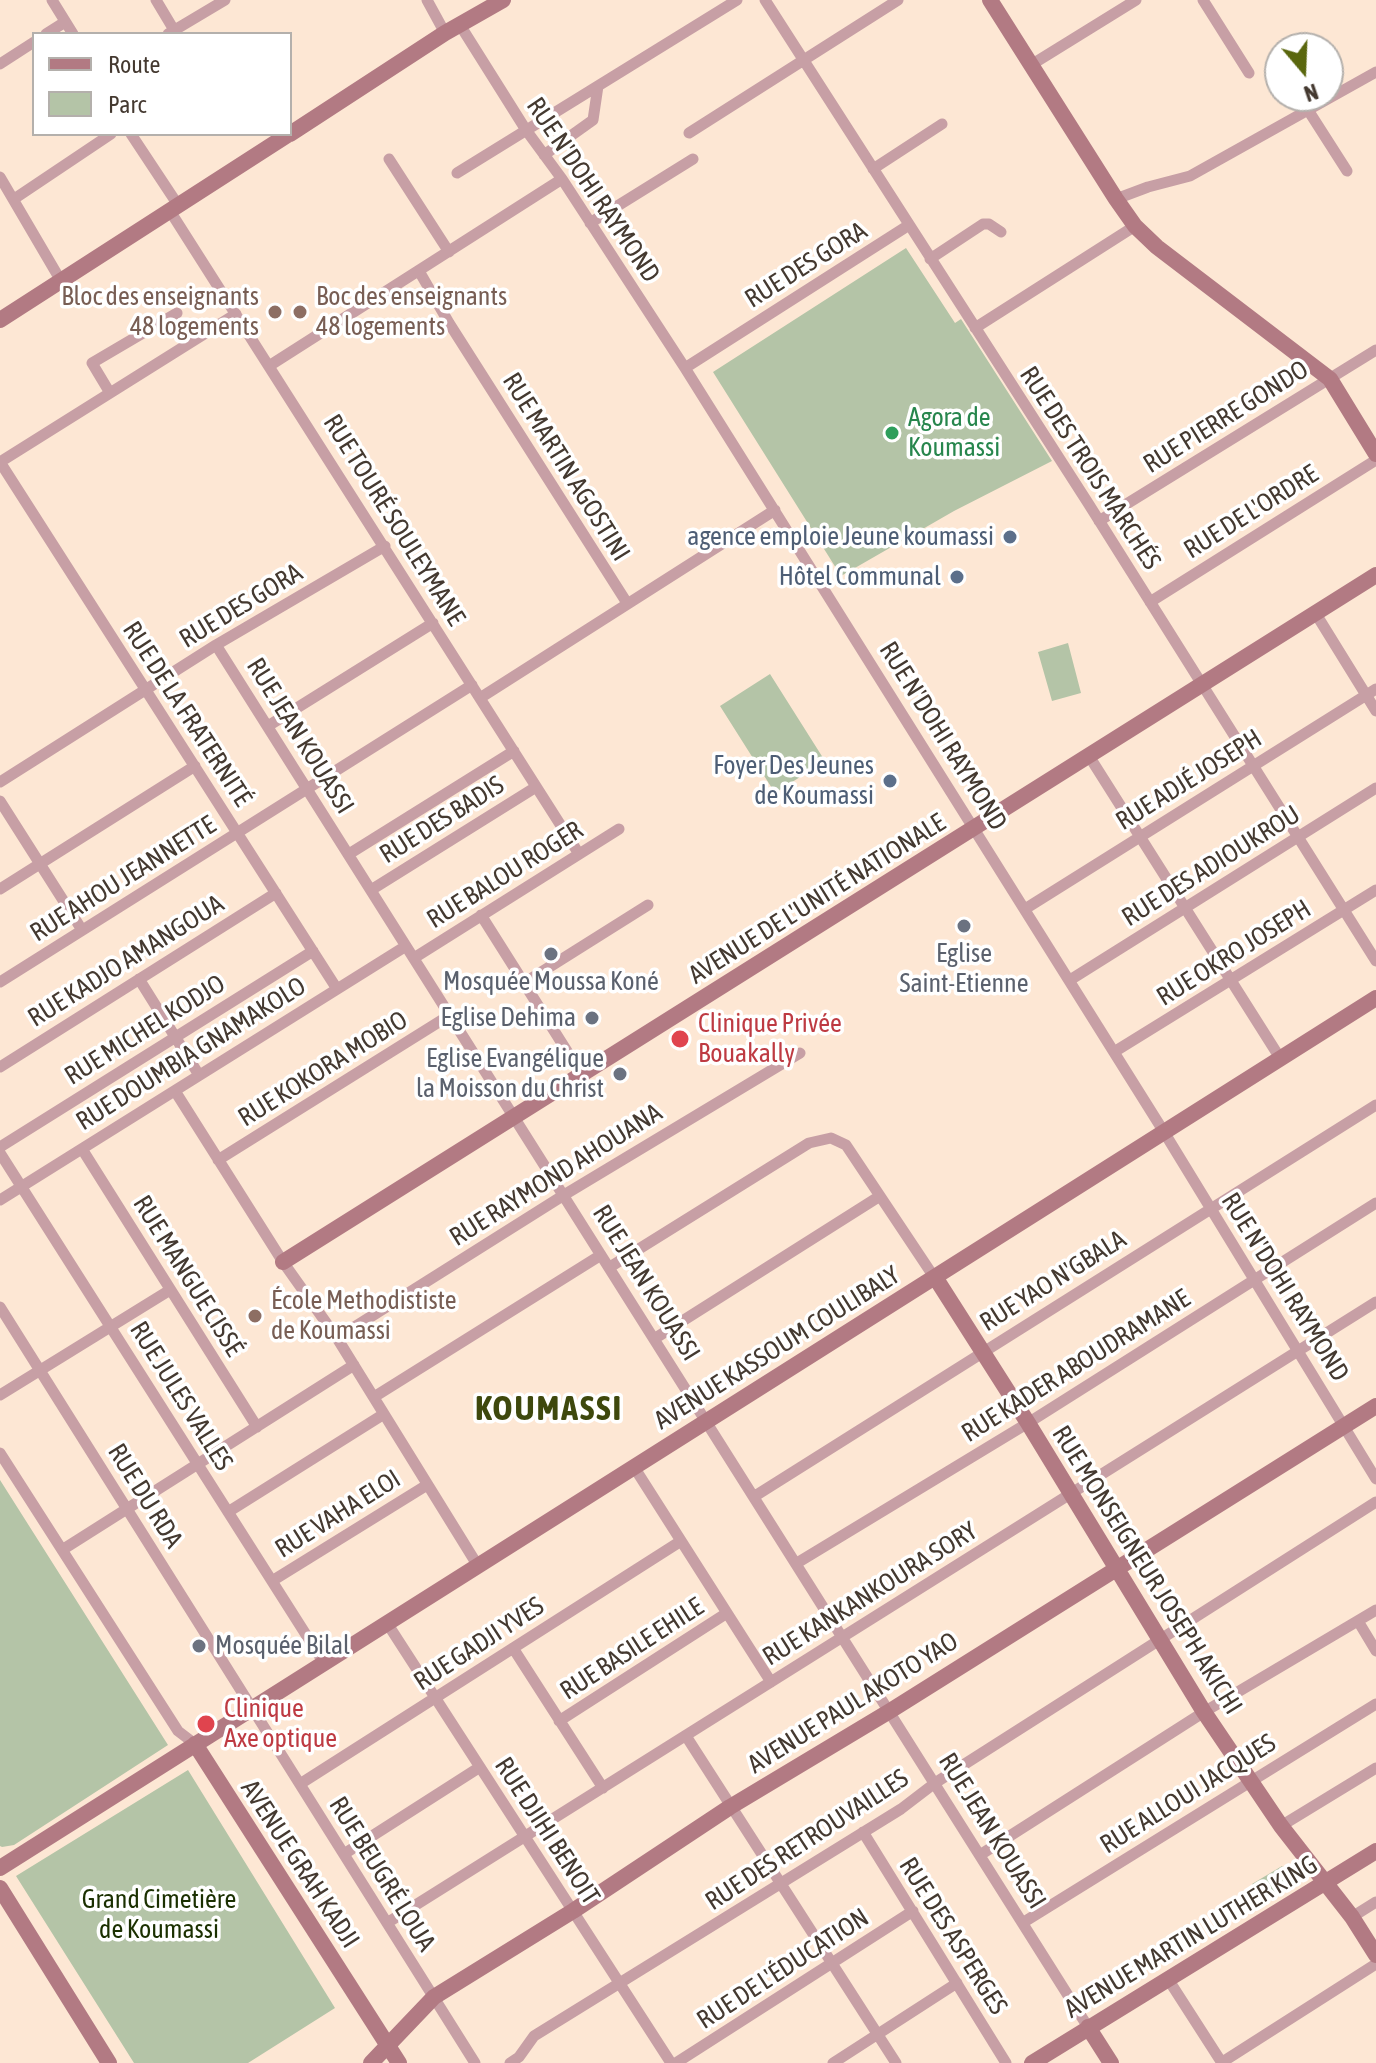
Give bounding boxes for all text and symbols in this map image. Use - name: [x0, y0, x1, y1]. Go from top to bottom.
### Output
- legend: [32, 32, 292, 136]
- north arrow: [1264, 32, 1344, 112]
- text: Route: [108, 51, 160, 78]
- text: N: [1301, 78, 1322, 107]
- text: Parc: [108, 91, 146, 118]
- street label: RUE N'DOHI RAYMOND: [520, 92, 666, 288]
- street label: RUE DES GORA: [739, 215, 873, 315]
- place label: Bloc des enseignants 48 logements: [61, 281, 259, 342]
- place label: Boc des enseignants 48 logements: [316, 281, 507, 342]
- marker: Bloc des enseignants 48 logements: [266, 303, 284, 321]
- marker: Boc des enseignants 48 logements: [291, 303, 309, 321]
- street label: RUE PIERRE GONDO: [1138, 354, 1314, 480]
- street label: RUE DES TROIS MARCHÉS: [1013, 361, 1167, 575]
- street label: RUE MARTIN AGOSTINI: [496, 367, 636, 567]
- place label: Agora de Koumassi: [908, 402, 1000, 464]
- street label: RUE TOURÉ SOULEYMANE: [316, 409, 472, 631]
- marker: Agora de Koumassi: [883, 424, 901, 442]
- street label: RUE DE L'ORDRE: [1178, 458, 1324, 566]
- place label: agence emploie Jeune koumassi: [687, 521, 994, 553]
- marker: agence emploie Jeune koumassi: [1001, 528, 1019, 546]
- street label: RUE DES GORA: [174, 557, 308, 655]
- place label: Hôtel Communal: [779, 561, 941, 593]
- marker: Hôtel Communal: [948, 568, 966, 586]
- street label: RUE DE LA FRATERNITÉ: [116, 616, 258, 812]
- street label: RUE N'DOHI RAYMOND: [873, 636, 1013, 836]
- street label: RUE JEAN KOUASSI: [240, 652, 360, 820]
- street label: RUE ADJÉ JOSEPH: [1110, 723, 1268, 837]
- place label: Foyer Des Jeunes de Koumassi: [713, 750, 874, 812]
- street label: RUE DES BADIS: [374, 770, 510, 870]
- marker: Foyer Des Jeunes de Koumassi: [881, 772, 899, 790]
- street label: RUE DES ADIOUKROU: [1116, 799, 1306, 933]
- street label: AVENUE DE L'UNITÉ NATIONALE: [683, 807, 951, 991]
- street label: RUE AHOU JEANNETTE: [25, 809, 221, 949]
- street label: RUE BALOU ROGER: [421, 815, 589, 935]
- street label: RUE KADJO AMANGOUA: [23, 888, 229, 1034]
- street label: RUE OKRO JOSEPH: [1151, 893, 1317, 1013]
- marker: Eglise Saint-Etienne: [955, 917, 973, 935]
- place label: Eglise Saint-Etienne: [900, 938, 1028, 1000]
- marker: Mosquée Moussa Koné: [542, 945, 560, 963]
- place label: Mosquée Moussa Koné: [443, 966, 659, 998]
- street label: RUE MICHEL KODJO: [59, 968, 231, 1092]
- street label: RUE DOUMBIA GNAMAKOLO: [71, 971, 311, 1137]
- place label: Eglise Dehima: [441, 1002, 576, 1034]
- street label: RUE KOKORA MOBIO: [233, 1005, 413, 1133]
- place label: Clinique Privée Bouakally: [698, 1008, 842, 1070]
- marker: Eglise Dehima: [583, 1009, 601, 1027]
- marker: Clinique Privée Bouakally: [669, 1028, 691, 1050]
- place label: Eglise Evangélique la Moisson du Christ: [416, 1043, 604, 1104]
- marker: Eglise Evangélique la Moisson du Christ: [611, 1065, 629, 1083]
- street label: RUE RAYMOND AHOUANA: [444, 1097, 668, 1253]
- street label: RUE N'DOHI RAYMOND: [1215, 1187, 1355, 1387]
- street label: RUE MANGUE CISSÉ: [126, 1190, 250, 1362]
- street label: RUE JEAN KOUASSI: [586, 1199, 706, 1367]
- street label: RUE YAO N'GBALA: [974, 1224, 1132, 1338]
- street label: AVENUE KASSOUM COULIBALY: [649, 1260, 905, 1436]
- street label: RUE KADER ABOUDRAMANE: [956, 1283, 1196, 1449]
- place label: École Methodististe de Koumassi: [271, 1285, 457, 1346]
- marker: École Methodististe de Koumassi: [246, 1307, 264, 1325]
- street label: RUE JULES VALLES: [123, 1316, 239, 1476]
- district label: KOUMASSI: [475, 1389, 623, 1429]
- street label: RUE MONSEIGNEUR JOSEPH AKICHI: [1045, 1420, 1249, 1720]
- street label: RUE DU RDA: [101, 1438, 189, 1554]
- street label: RUE VAHA ELOI: [270, 1463, 406, 1565]
- street label: RUE KANKANKOURA SORY: [757, 1515, 983, 1673]
- street label: RUE GADJI YVES: [408, 1591, 550, 1697]
- street label: RUE BASILE EHILE: [555, 1591, 709, 1707]
- street label: AVENUE PAUL AKOTO YAO: [742, 1626, 964, 1780]
- place label: Mosquée Bilal: [215, 1630, 350, 1662]
- marker: Mosquée Bilal: [190, 1637, 208, 1655]
- place label: Clinique Axe optique: [224, 1693, 337, 1754]
- marker: Clinique Axe optique: [195, 1713, 217, 1735]
- street label: RUE ALLOUI JACQUES: [1095, 1728, 1281, 1860]
- street label: RUE JEAN KOUASSI: [932, 1747, 1052, 1915]
- street label: RUE DJIHI BENOIT: [488, 1752, 606, 1910]
- street label: RUE DES RETROUVAILLES: [700, 1763, 914, 1917]
- street label: AVENUE GRAH KADJI: [234, 1774, 366, 1954]
- street label: RUE BEUGRÉ LOUA: [322, 1791, 442, 1957]
- street label: AVENUE MARTIN LUTHER KING: [1059, 1849, 1323, 2025]
- street label: RUE DES ASPERGES: [892, 1852, 1014, 2020]
- park label: Grand Cimetière de Koumassi: [82, 1884, 236, 1946]
- street label: RUE DE L'ÉDUCATION: [691, 1902, 875, 2036]

